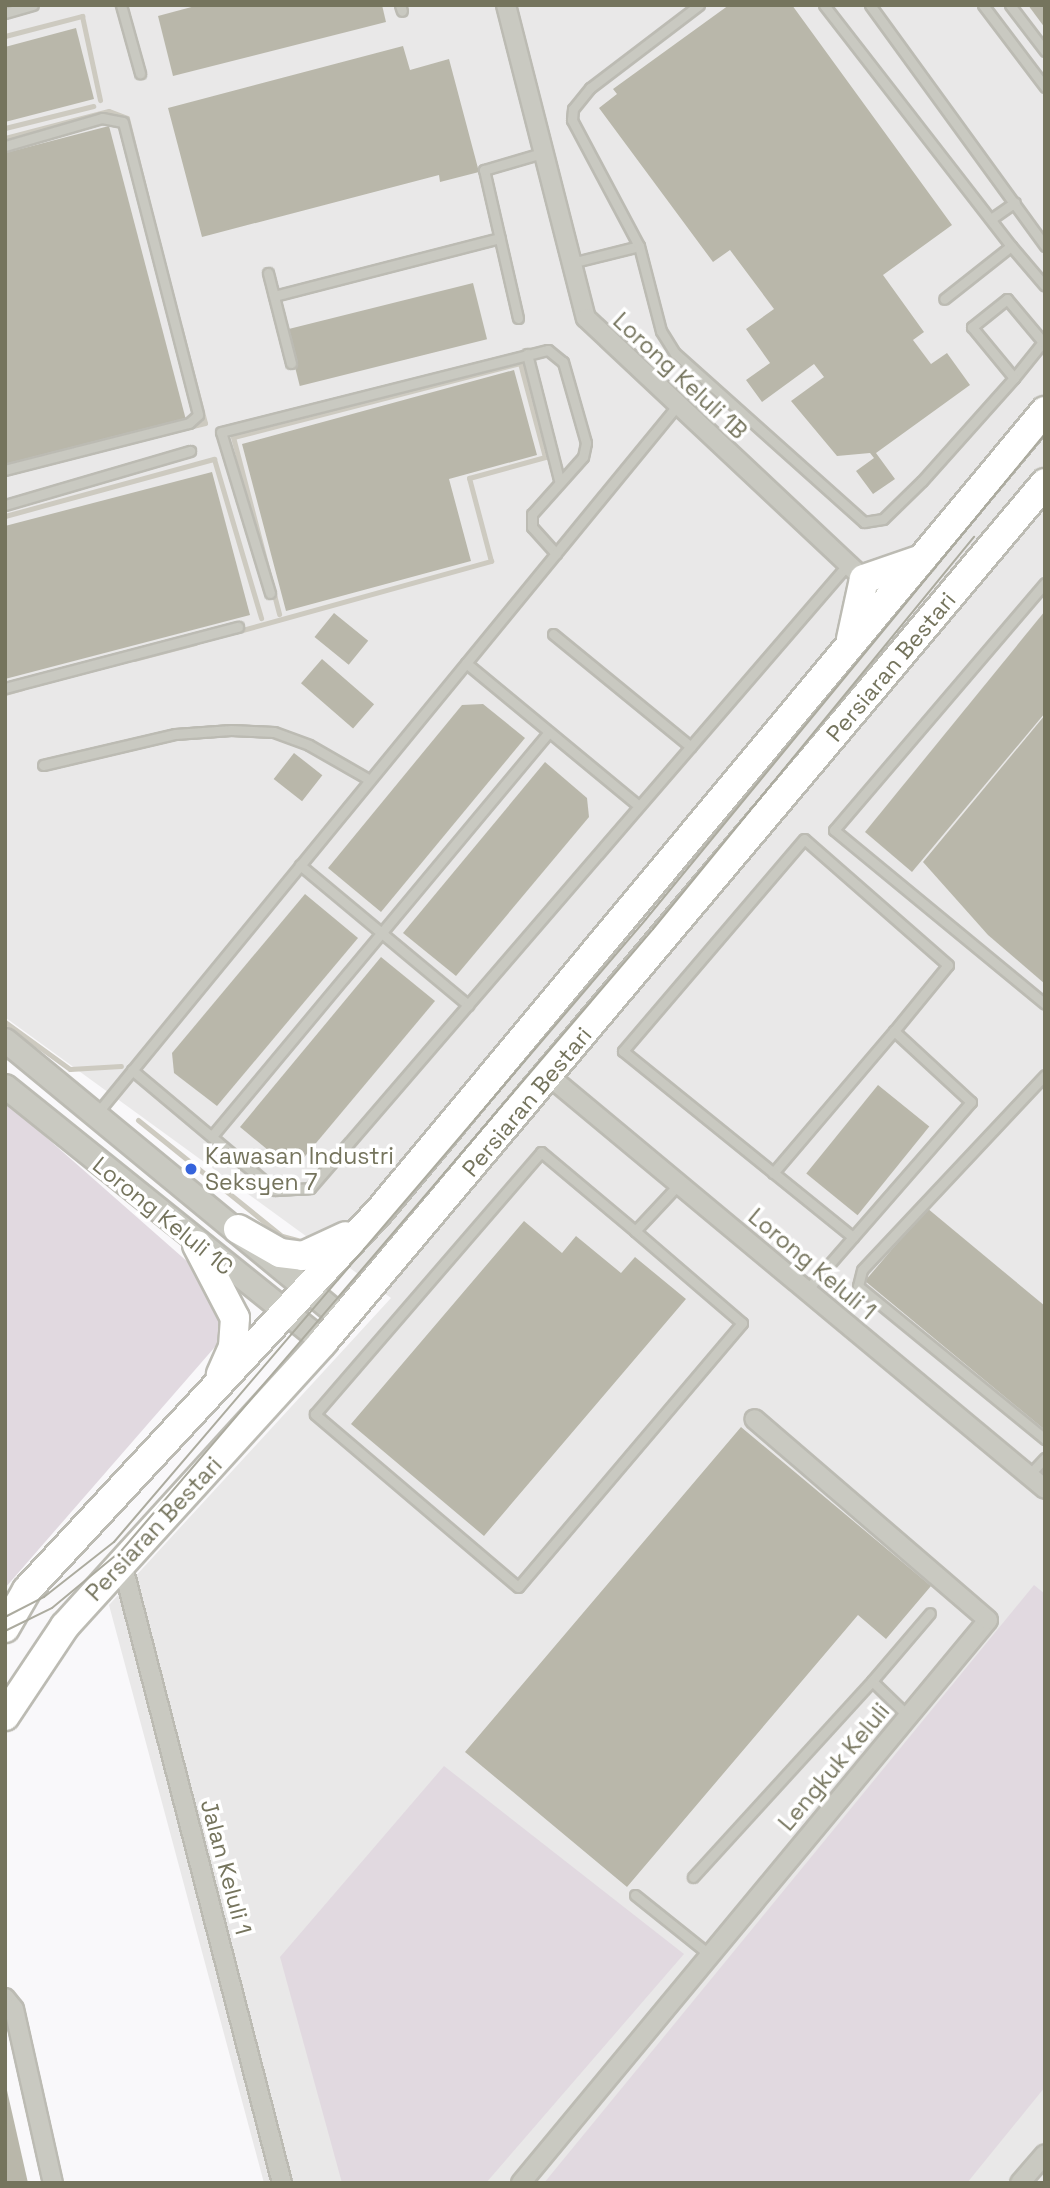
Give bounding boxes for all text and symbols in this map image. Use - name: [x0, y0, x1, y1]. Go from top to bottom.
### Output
- street label: Lorong Keluli 1B: [607, 307, 753, 445]
- street label: Persiaran Bestari: [820, 587, 962, 747]
- street label: Persiaran Bestari: [456, 1022, 598, 1182]
- place label: Kawasan Industri Seksyen 7: [205, 1142, 394, 1196]
- street label: Lorong Keluli 1C: [87, 1151, 239, 1281]
- marker: Kawasan Industri Seksyen 7: [183, 1161, 199, 1177]
- street label: Lorong Keluli 1: [743, 1203, 881, 1325]
- street label: Persiaran Bestari: [80, 1451, 228, 1607]
- street label: Lengkuk Keluli: [773, 1698, 895, 1836]
- street label: Jalan Keluli 1: [195, 1796, 257, 1938]

